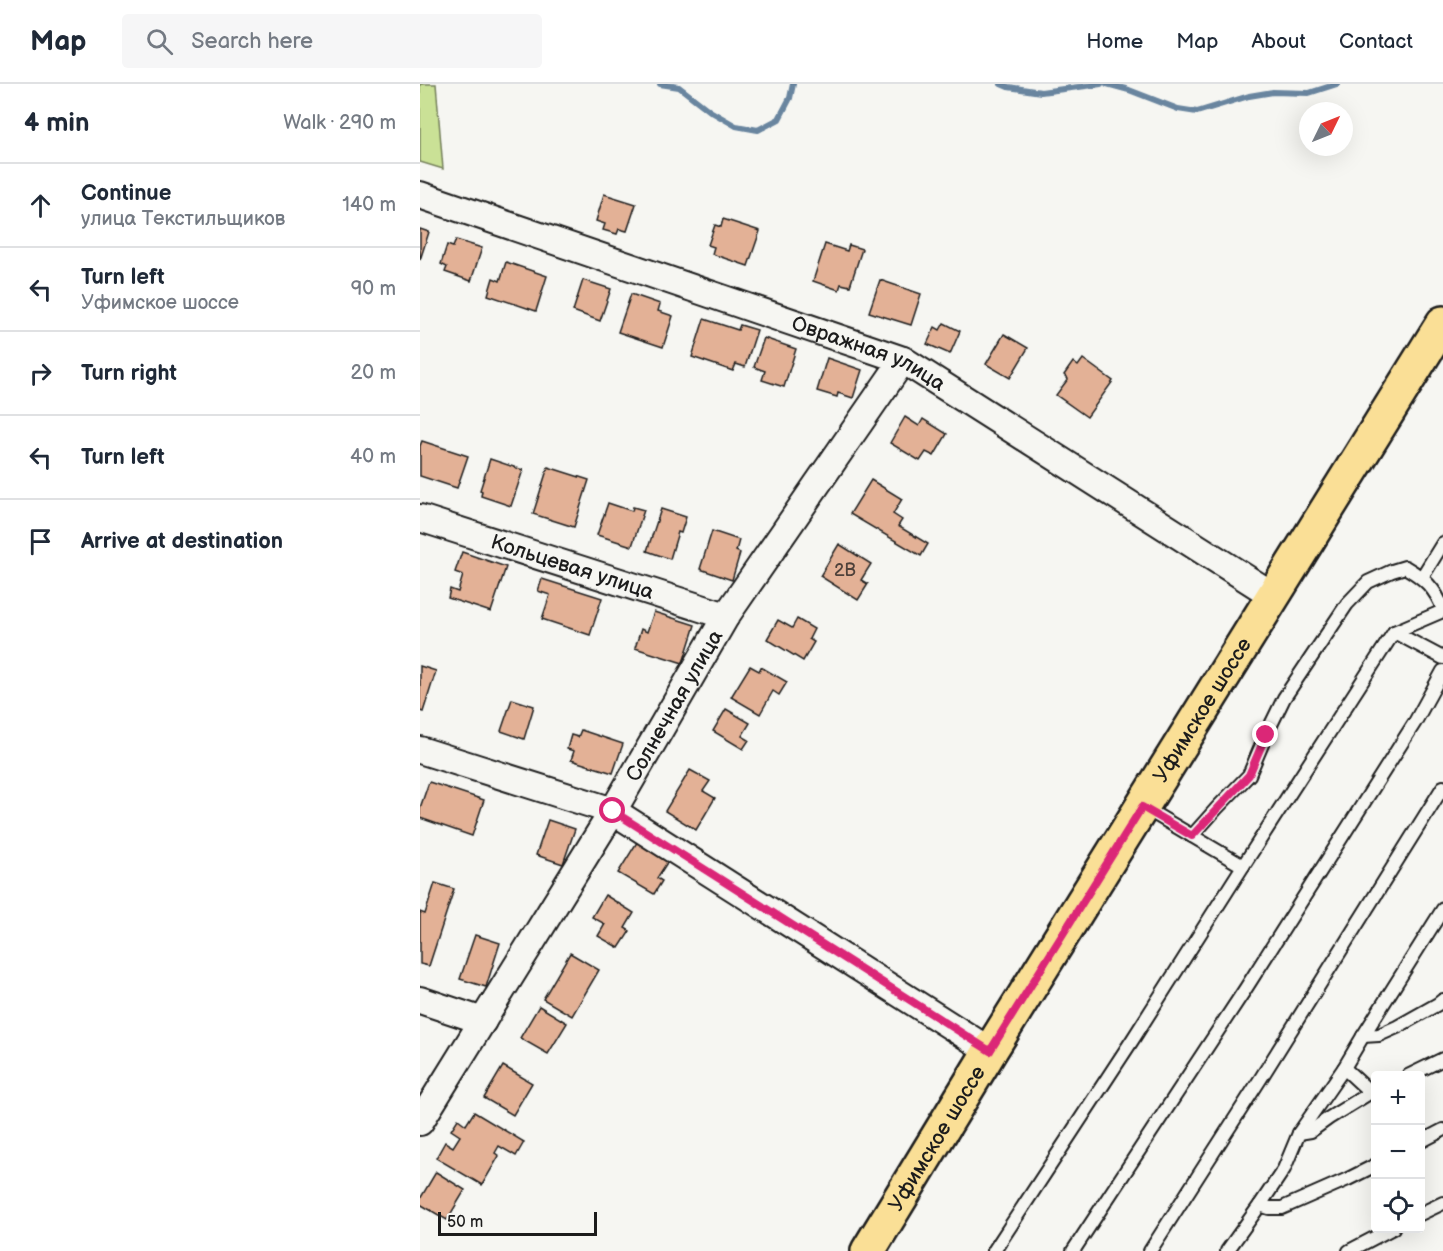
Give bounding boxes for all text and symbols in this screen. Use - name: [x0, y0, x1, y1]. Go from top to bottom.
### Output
- search box: [122, 14, 542, 68]
- text: Map: [30, 25, 86, 58]
- icon: search: [143, 25, 176, 58]
- text: Search here: [191, 28, 313, 55]
- text: Home: [1086, 29, 1143, 54]
- text: Map: [1176, 29, 1218, 54]
- text: About: [1251, 29, 1306, 54]
- text: Contact: [1339, 29, 1413, 54]
- north arrow: [1299, 102, 1353, 156]
- text: 4 min: [24, 108, 89, 139]
- text: Walk · 290 m: [283, 111, 396, 135]
- text: Continue: [81, 180, 171, 207]
- icon: ahead: [24, 189, 57, 222]
- text: 140 m: [342, 193, 396, 217]
- text: улица Текстильщиков: [81, 207, 285, 231]
- text: Turn left: [81, 264, 165, 291]
- icon: left: [24, 273, 57, 306]
- text: 90 m: [351, 277, 396, 301]
- text: Уфимское шоссе: [81, 291, 239, 315]
- street label: Овражная улица: [788, 311, 950, 397]
- icon: right: [24, 357, 57, 390]
- text: Turn right: [81, 360, 177, 387]
- text: 20 m: [351, 361, 396, 385]
- icon: left: [24, 441, 57, 474]
- text: Turn left: [81, 444, 165, 471]
- text: 40 m: [350, 445, 396, 469]
- icon: arrive: [24, 525, 57, 558]
- text: Arrive at destination: [81, 528, 283, 555]
- street label: Кольцевая улица: [488, 530, 657, 605]
- house number: 2В: [834, 560, 856, 581]
- street label: Солнечная улица: [621, 625, 729, 786]
- street label: Уфимское шоссе: [1148, 633, 1257, 787]
- route end: [1252, 721, 1278, 747]
- route start: [599, 797, 625, 823]
- street label: Уфимское шоссе: [883, 1061, 991, 1216]
- map controls: [1371, 1071, 1425, 1233]
- button: +: [1371, 1071, 1425, 1125]
- button: −: [1371, 1125, 1425, 1179]
- button: locate: [1371, 1179, 1425, 1233]
- scale bar: [438, 1209, 597, 1236]
- text: 50 m: [447, 1213, 483, 1232]

